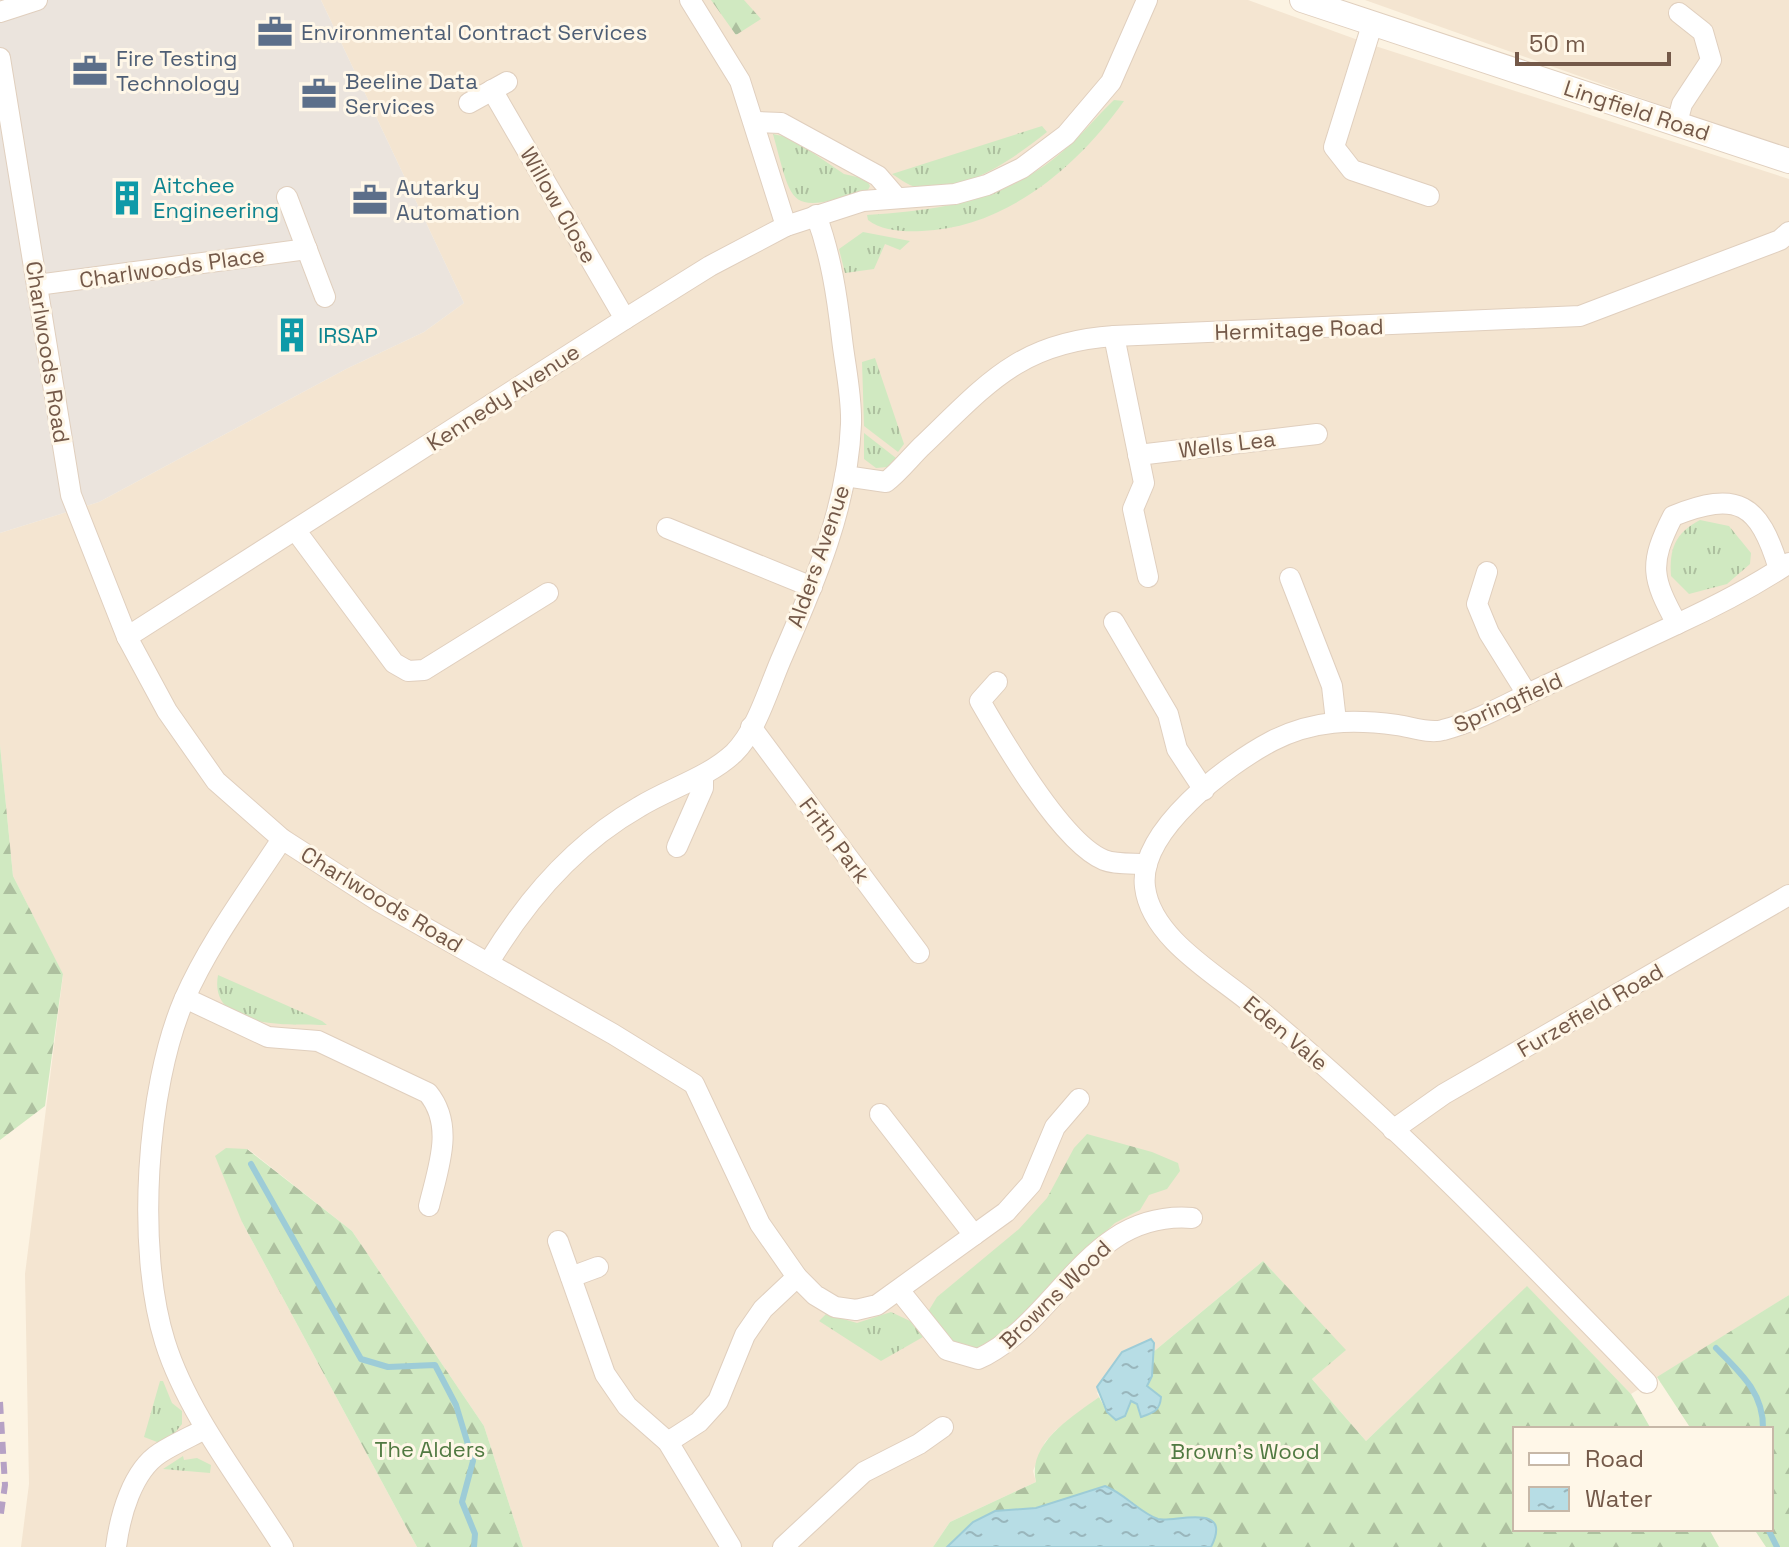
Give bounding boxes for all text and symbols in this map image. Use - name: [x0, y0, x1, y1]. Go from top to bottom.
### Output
- office icon: Environmental Contract Services: [256, 13, 294, 51]
- scale bar: [1517, 16, 1669, 66]
- place label: Environmental Contract Services: [301, 18, 647, 46]
- text: 50 m: [1529, 28, 1586, 59]
- place label: Fire Testing Technology: [116, 44, 240, 97]
- office icon: Fire Testing Technology: [71, 52, 109, 90]
- place label: Beeline Data Services: [345, 67, 478, 120]
- street label: Lingfield Road: [1560, 73, 1714, 147]
- office icon: Beeline Data Services: [300, 75, 338, 113]
- street label: Willow Close: [514, 142, 604, 268]
- place label: Aitchee Engineering: [153, 171, 279, 224]
- place label: Autarky Automation: [396, 173, 520, 226]
- building icon: Aitchee Engineering: [108, 179, 146, 217]
- office icon: Autarky Automation: [351, 181, 389, 219]
- street label: Charlwoods Place: [77, 240, 267, 294]
- street label: Charlwoods Road: [20, 259, 76, 445]
- street label: Hermitage Road: [1214, 312, 1384, 346]
- building icon: IRSAP: [273, 316, 311, 354]
- place label: IRSAP: [318, 321, 378, 349]
- street label: Kennedy Avenue: [421, 337, 585, 457]
- street label: Wells Lea: [1177, 424, 1277, 464]
- street label: Alders Avenue: [780, 481, 856, 631]
- street label: Springfield: [1449, 666, 1567, 738]
- street label: Frith Park: [794, 791, 877, 889]
- street label: Charlwoods Road: [296, 840, 468, 958]
- street label: Furzefield Road: [1512, 957, 1668, 1063]
- street label: Eden Vale: [1238, 989, 1334, 1077]
- street label: Browns Wood: [993, 1234, 1117, 1354]
- legend: [1513, 1427, 1773, 1531]
- park label: The Alders: [375, 1435, 485, 1463]
- park label: Brown's Wood: [1170, 1437, 1320, 1465]
- text: Road: [1585, 1443, 1644, 1474]
- text: Water: [1585, 1483, 1653, 1514]

